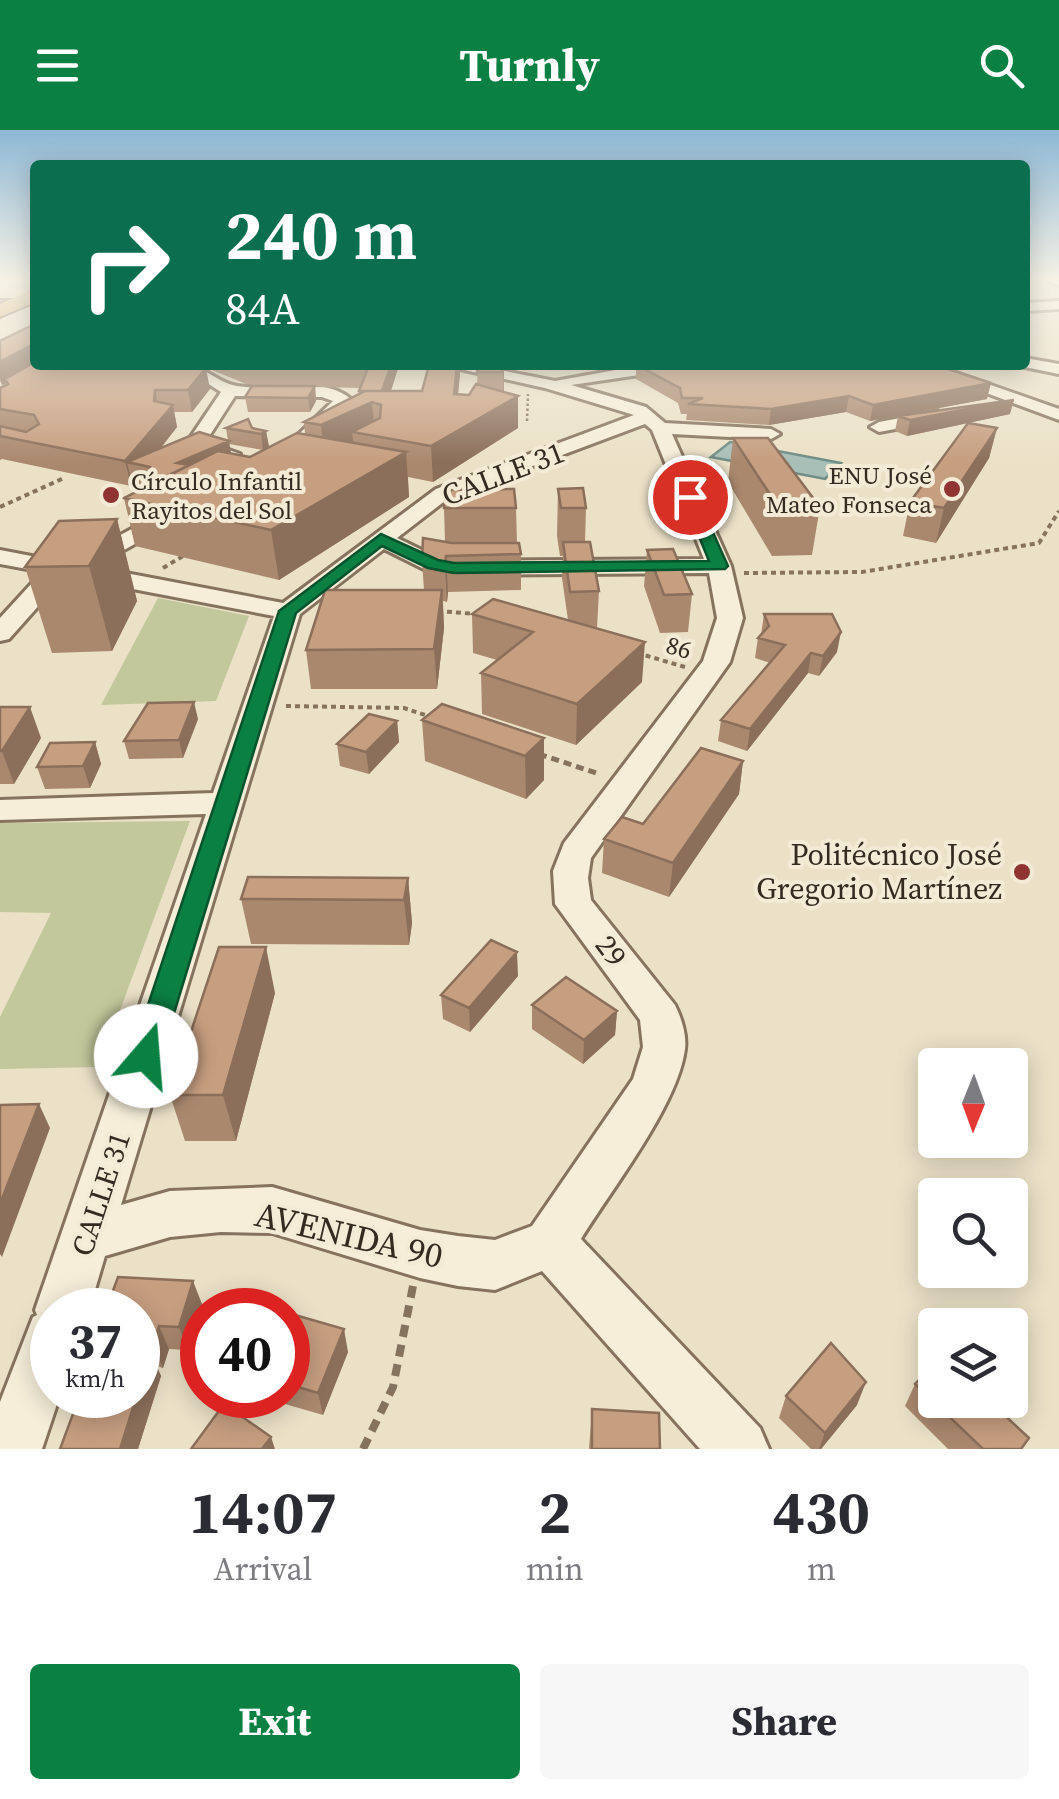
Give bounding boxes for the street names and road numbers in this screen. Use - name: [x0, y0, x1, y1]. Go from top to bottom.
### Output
- street label: CALLE 31: [436, 431, 570, 516]
- street label: 86: [662, 627, 696, 667]
- street label: 29: [586, 926, 637, 975]
- street label: CALLE 31: [61, 1127, 140, 1261]
- street label: AVENIDA 90: [250, 1190, 448, 1280]

